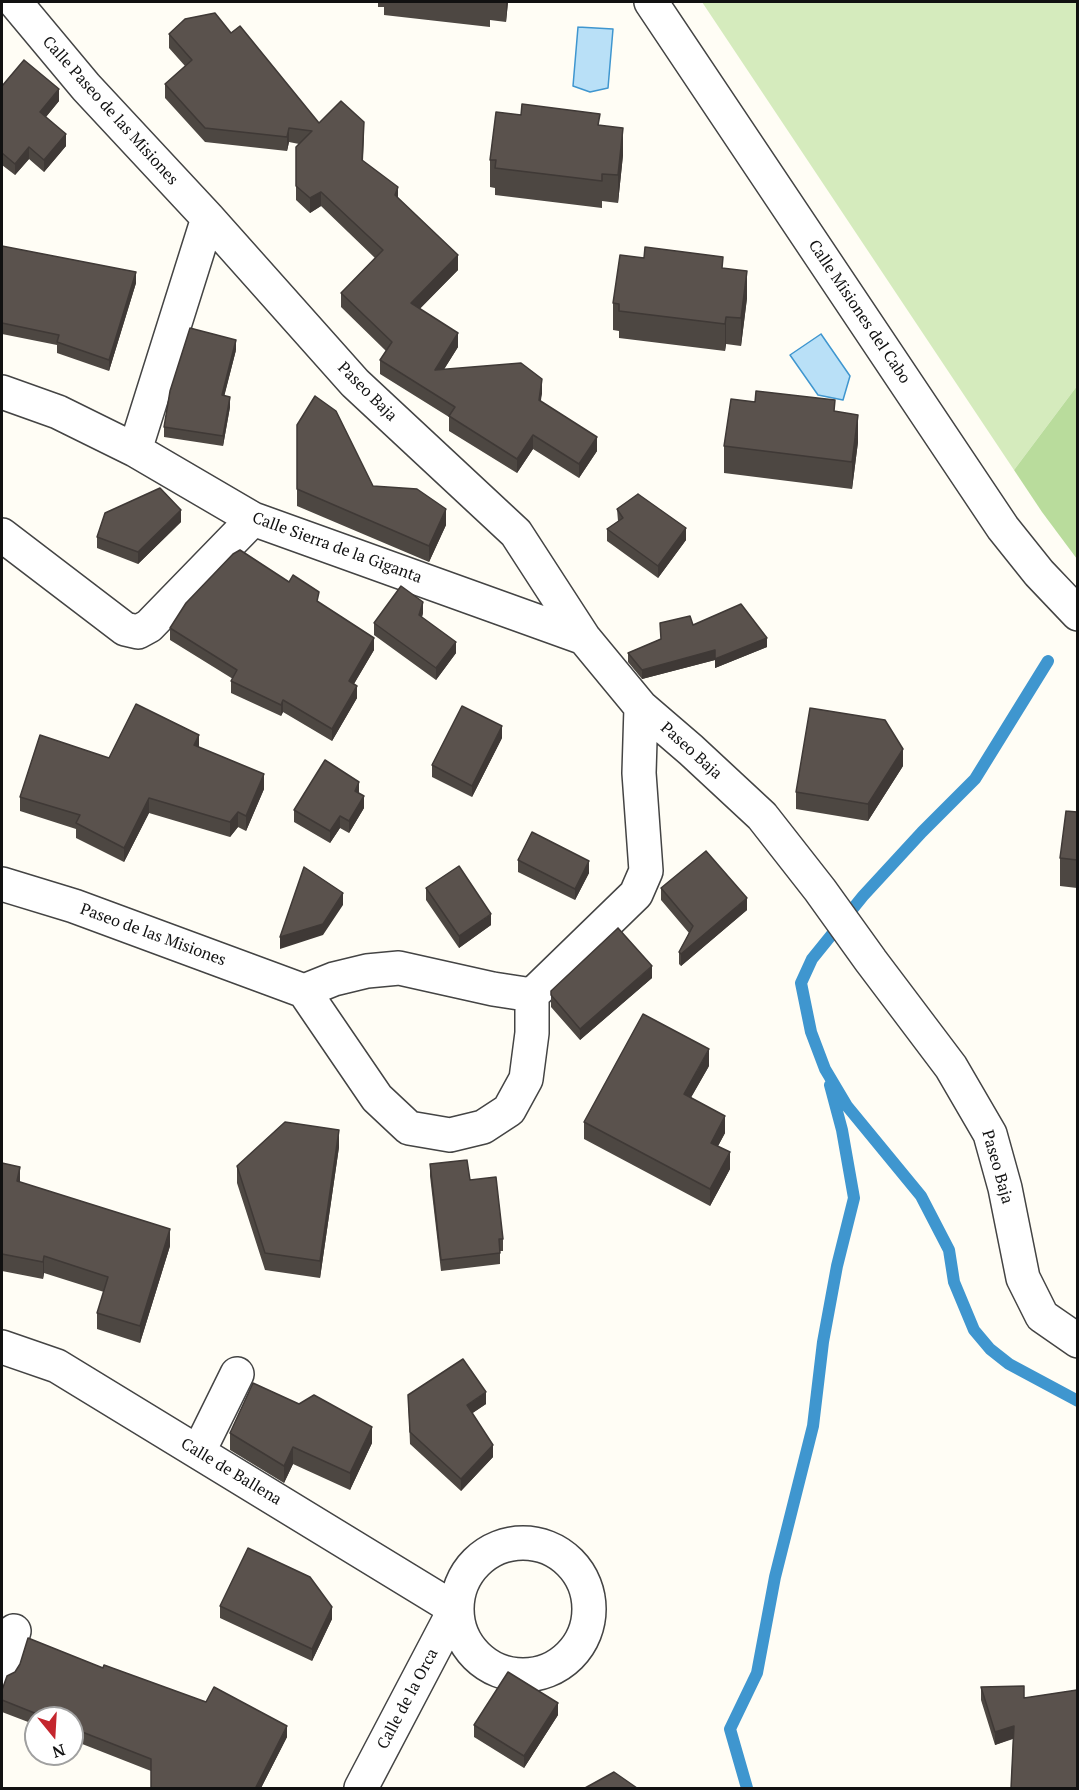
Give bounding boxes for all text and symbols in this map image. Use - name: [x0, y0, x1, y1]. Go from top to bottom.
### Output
- street label: Calle Paseo de las Misiones: [38, 33, 182, 189]
- street label: Calle Misiones del Cabo: [804, 237, 914, 387]
- street label: Paseo Baja: [333, 358, 401, 426]
- street label: Calle Sierra de la Giganta: [250, 508, 424, 588]
- street label: Paseo Baja: [656, 718, 726, 784]
- street label: Paseo de las Misiones: [78, 900, 228, 970]
- street label: Paseo Baja: [977, 1128, 1017, 1206]
- street label: Calle de Ballena: [177, 1434, 285, 1510]
- street label: Calle de la Orca: [373, 1645, 443, 1753]
- north arrow: [24, 1706, 84, 1766]
- text: N: [50, 1739, 68, 1764]

